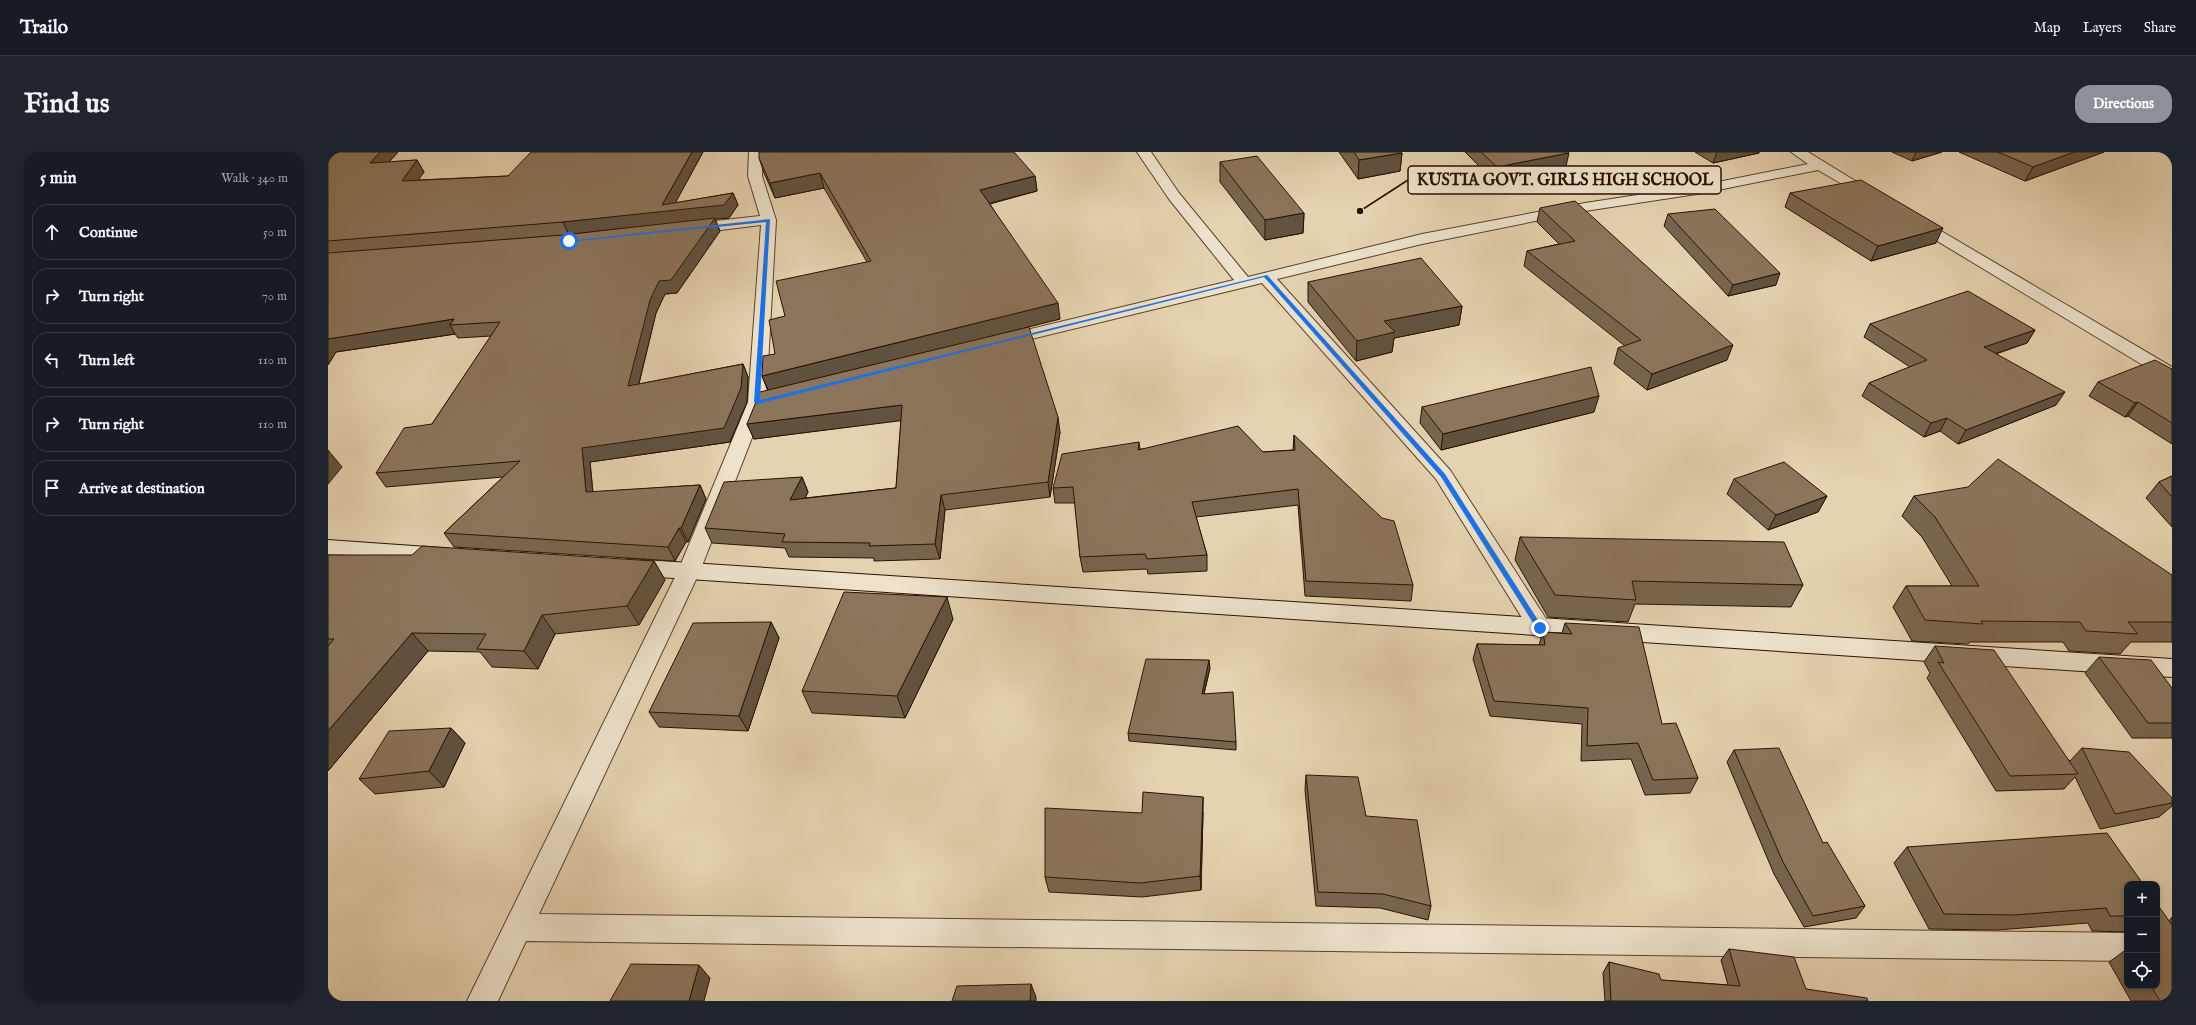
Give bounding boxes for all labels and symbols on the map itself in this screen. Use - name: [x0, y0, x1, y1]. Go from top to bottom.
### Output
- callout: KUSTIA GOVT. GIRLS HIGH SCHOOL: [1408, 166, 1721, 194]
- text: KUSTIA GOVT. GIRLS HIGH SCHOOL: [1417, 171, 1714, 191]
- route start: [560, 232, 578, 250]
- route end: [1531, 619, 1549, 637]

